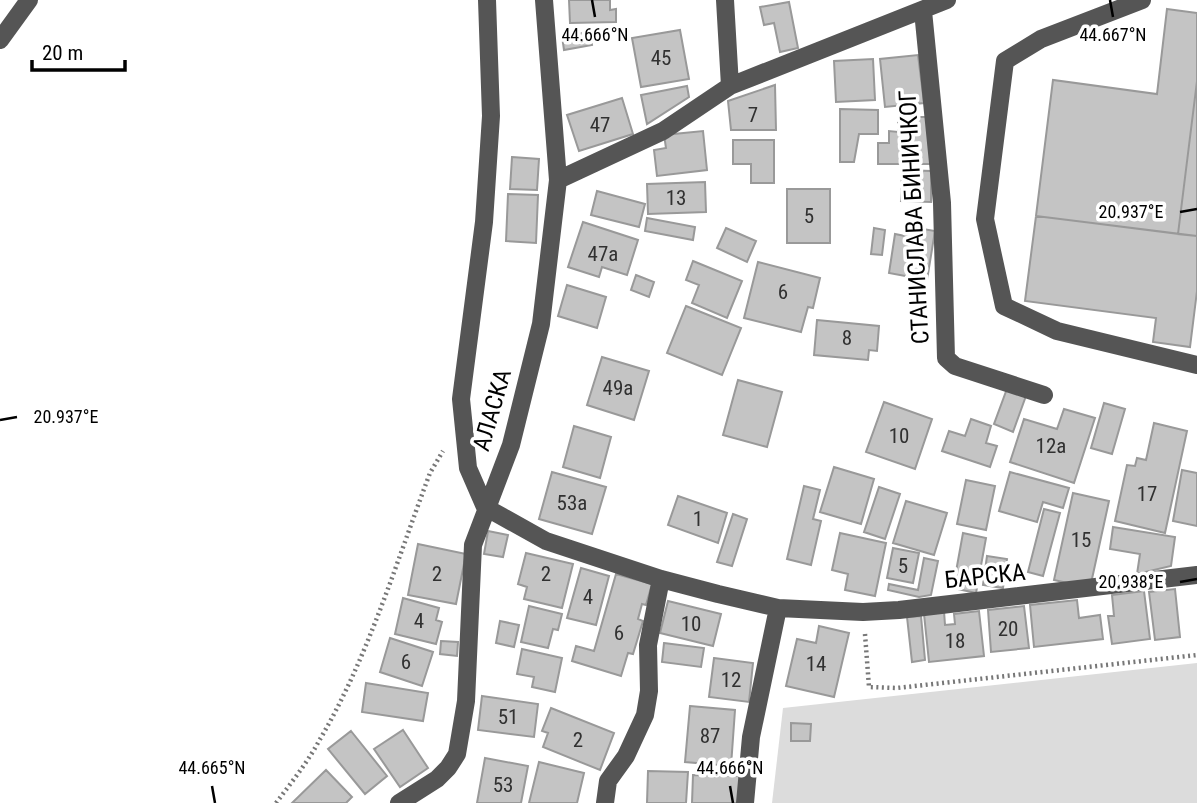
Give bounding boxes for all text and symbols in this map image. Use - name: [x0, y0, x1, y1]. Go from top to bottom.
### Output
- text: 44.666°N: [561, 24, 629, 45]
- text: 44.667°N: [1079, 24, 1147, 45]
- scale bar: [32, 28, 124, 72]
- text: 20 m: [42, 41, 83, 65]
- house number: 45: [651, 46, 671, 70]
- street label: СТАНИСЛАВА БИНИЧКОГ: [893, 89, 935, 345]
- house number: 7: [748, 103, 758, 127]
- house number: 47: [590, 113, 610, 137]
- house number: 13: [666, 186, 686, 210]
- text: 20.937°E: [1099, 201, 1163, 222]
- house number: 5: [804, 204, 814, 228]
- house number: 47a: [588, 242, 618, 266]
- house number: 6: [778, 280, 788, 304]
- house number: 8: [842, 326, 852, 350]
- street label: АЛАСКА: [467, 366, 517, 454]
- house number: 49a: [603, 376, 633, 400]
- text: 20.937°E: [34, 406, 98, 427]
- house number: 10: [889, 424, 909, 448]
- house number: 12a: [1036, 434, 1066, 458]
- house number: 17: [1137, 482, 1157, 506]
- house number: 53a: [557, 491, 587, 515]
- house number: 1: [693, 507, 703, 531]
- house number: 15: [1071, 528, 1091, 552]
- house number: 5: [898, 554, 908, 578]
- street label: БАРСКА: [943, 558, 1027, 594]
- house number: 2: [432, 562, 442, 586]
- house number: 2: [541, 562, 551, 586]
- text: 20.938°E: [1099, 571, 1163, 592]
- house number: 4: [583, 585, 593, 609]
- house number: 4: [414, 609, 424, 633]
- house number: 10: [681, 612, 701, 636]
- house number: 20: [998, 617, 1018, 641]
- house number: 6: [614, 621, 624, 645]
- house number: 18: [945, 629, 965, 653]
- house number: 6: [401, 650, 411, 674]
- house number: 14: [806, 652, 826, 676]
- house number: 12: [721, 668, 741, 692]
- house number: 51: [498, 705, 518, 729]
- house number: 87: [700, 724, 720, 748]
- house number: 2: [573, 728, 583, 752]
- text: 44.665°N: [178, 757, 246, 778]
- text: 44.666°N: [696, 757, 764, 778]
- house number: 53: [493, 773, 513, 797]

